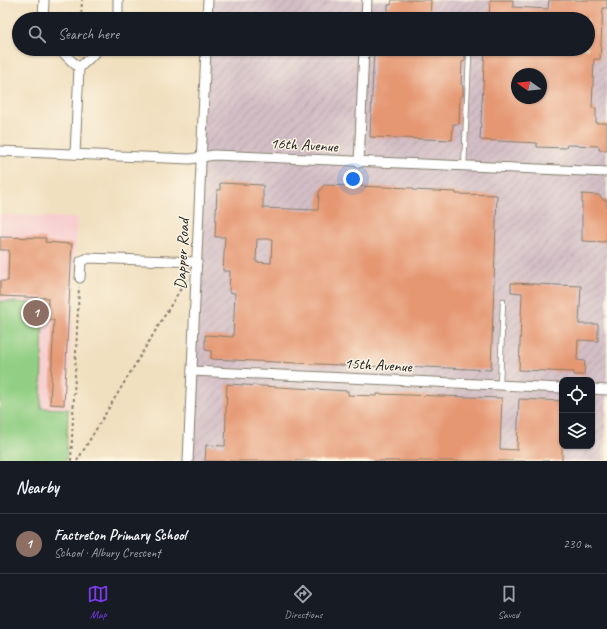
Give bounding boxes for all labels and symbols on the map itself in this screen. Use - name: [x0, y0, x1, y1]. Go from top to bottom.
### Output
- north arrow: [511, 68, 547, 104]
- street label: 16th Avenue: [270, 133, 340, 157]
- your location: [343, 169, 363, 189]
- street label: Dapper Road: [170, 216, 194, 290]
- pin: 1: [23, 298, 49, 328]
- street label: 15th Avenue: [344, 353, 414, 377]

